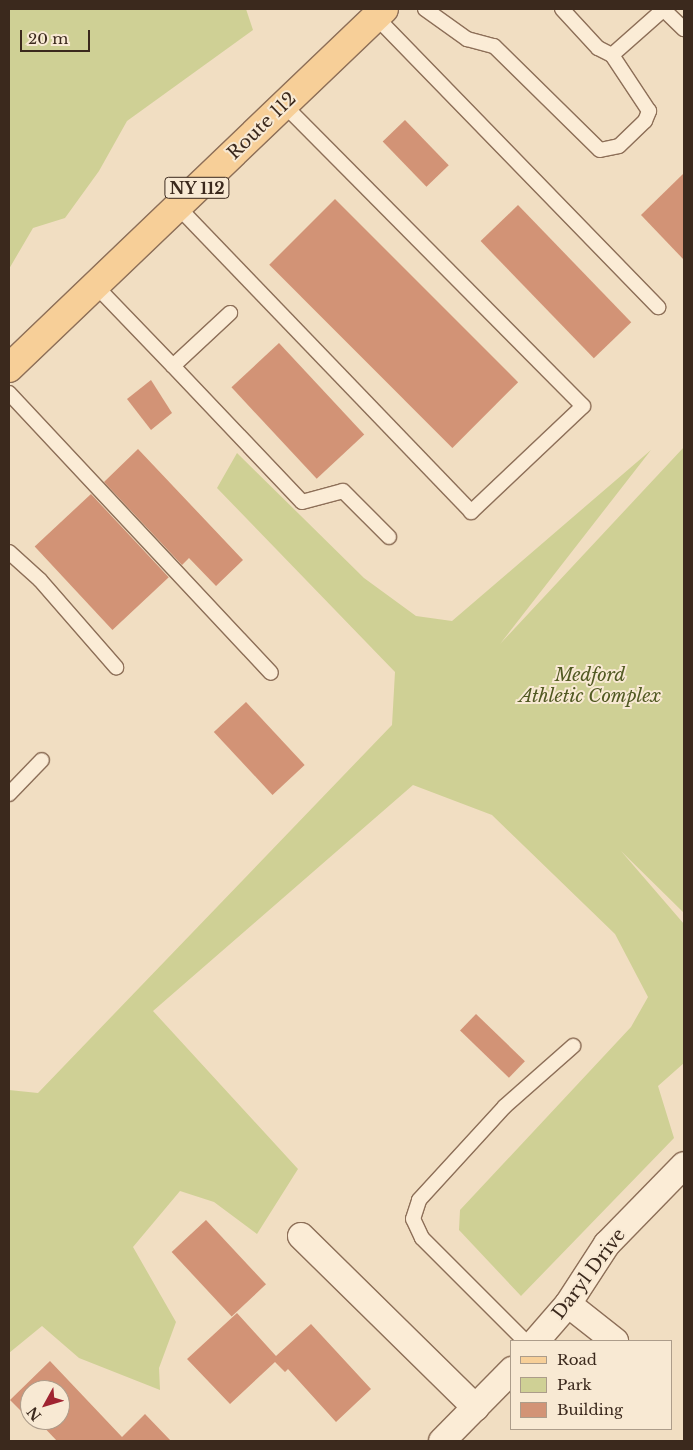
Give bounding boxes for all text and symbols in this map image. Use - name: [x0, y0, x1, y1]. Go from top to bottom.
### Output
- scale bar: [22, 20, 92, 52]
- text: 20 m: [28, 29, 68, 48]
- street label: Route 112: [223, 88, 301, 164]
- road number: NY 112: [163, 174, 231, 202]
- park label: Medford Athletic Complex: [519, 665, 661, 708]
- street label: Daryl Drive: [548, 1224, 630, 1324]
- legend: [510, 1340, 673, 1430]
- text: Road: [557, 1350, 597, 1369]
- text: Park: [557, 1375, 592, 1394]
- north arrow: [20, 1380, 70, 1430]
- text: Building: [557, 1400, 623, 1419]
- text: N: [23, 1403, 45, 1425]

